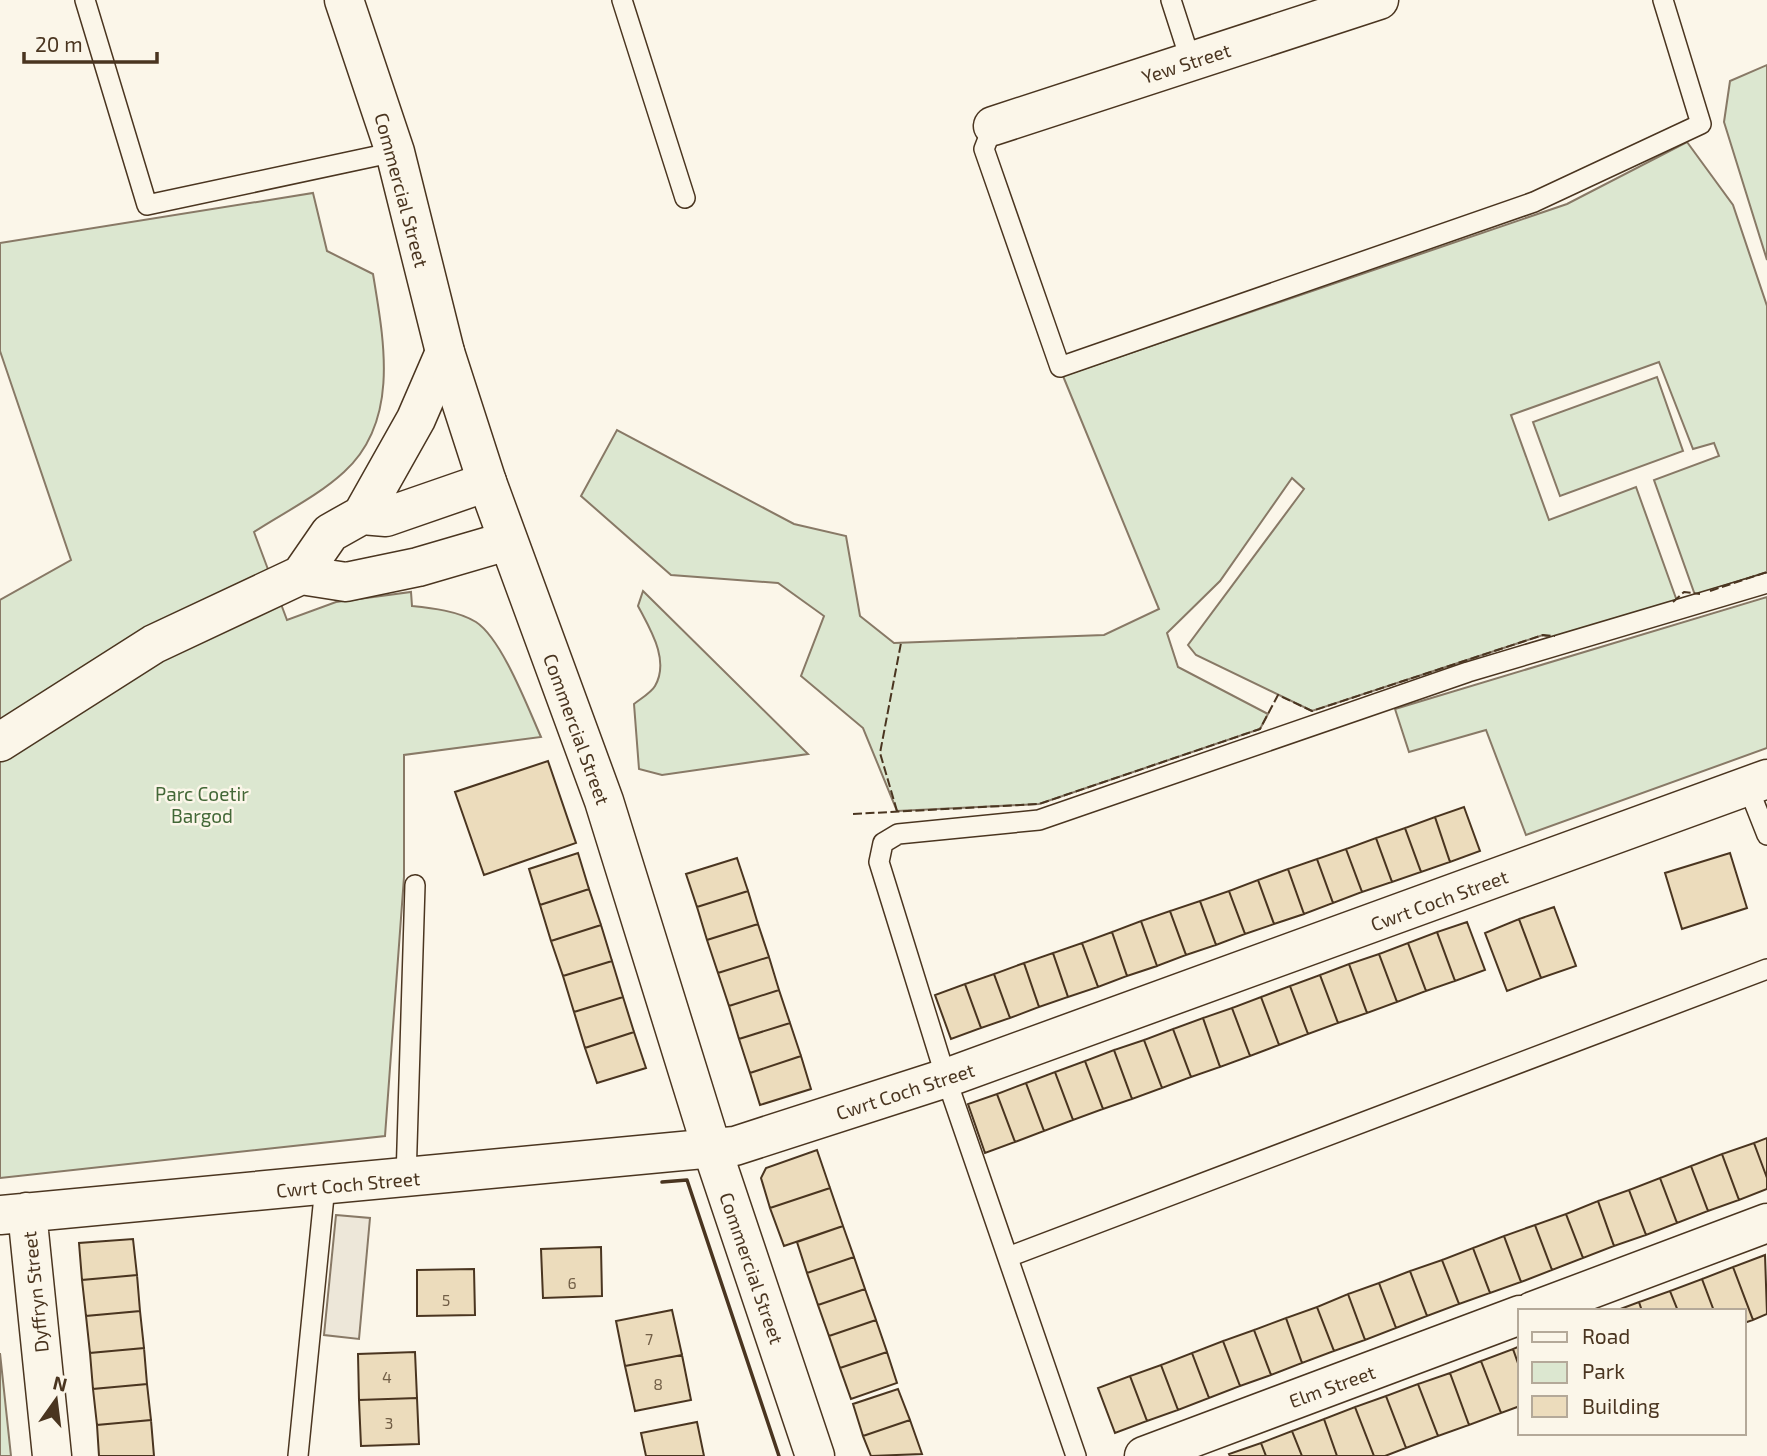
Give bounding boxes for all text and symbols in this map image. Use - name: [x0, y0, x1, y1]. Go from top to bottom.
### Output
- scale bar: [24, 21, 158, 65]
- text: 20 m: [35, 31, 83, 56]
- street label: Yew Street: [1139, 38, 1233, 88]
- street label: Commercial Street: [370, 110, 434, 270]
- street label: Commercial Street: [539, 650, 615, 808]
- park label: Parc Coetir Bargod: [155, 782, 249, 827]
- street label: Cwrt Coch Street: [1367, 864, 1511, 936]
- street label: Cwrt Coch Street: [833, 1058, 977, 1124]
- street label: Cwrt Coch Street: [275, 1166, 421, 1202]
- street label: Commercial Street: [715, 1189, 789, 1347]
- street label: Dyffryn Street: [17, 1230, 53, 1354]
- house number: 6: [567, 1273, 577, 1292]
- house number: 5: [442, 1290, 450, 1309]
- legend: [1518, 1309, 1746, 1435]
- text: Road: [1582, 1323, 1630, 1348]
- house number: 7: [645, 1329, 653, 1348]
- text: Park: [1582, 1358, 1625, 1383]
- street label: Elm Street: [1286, 1360, 1378, 1412]
- north arrow: [21, 1365, 91, 1435]
- house number: 4: [382, 1367, 392, 1386]
- text: N: [51, 1370, 70, 1396]
- house number: 8: [653, 1374, 663, 1393]
- text: Building: [1582, 1393, 1660, 1418]
- house number: 3: [385, 1413, 393, 1432]

